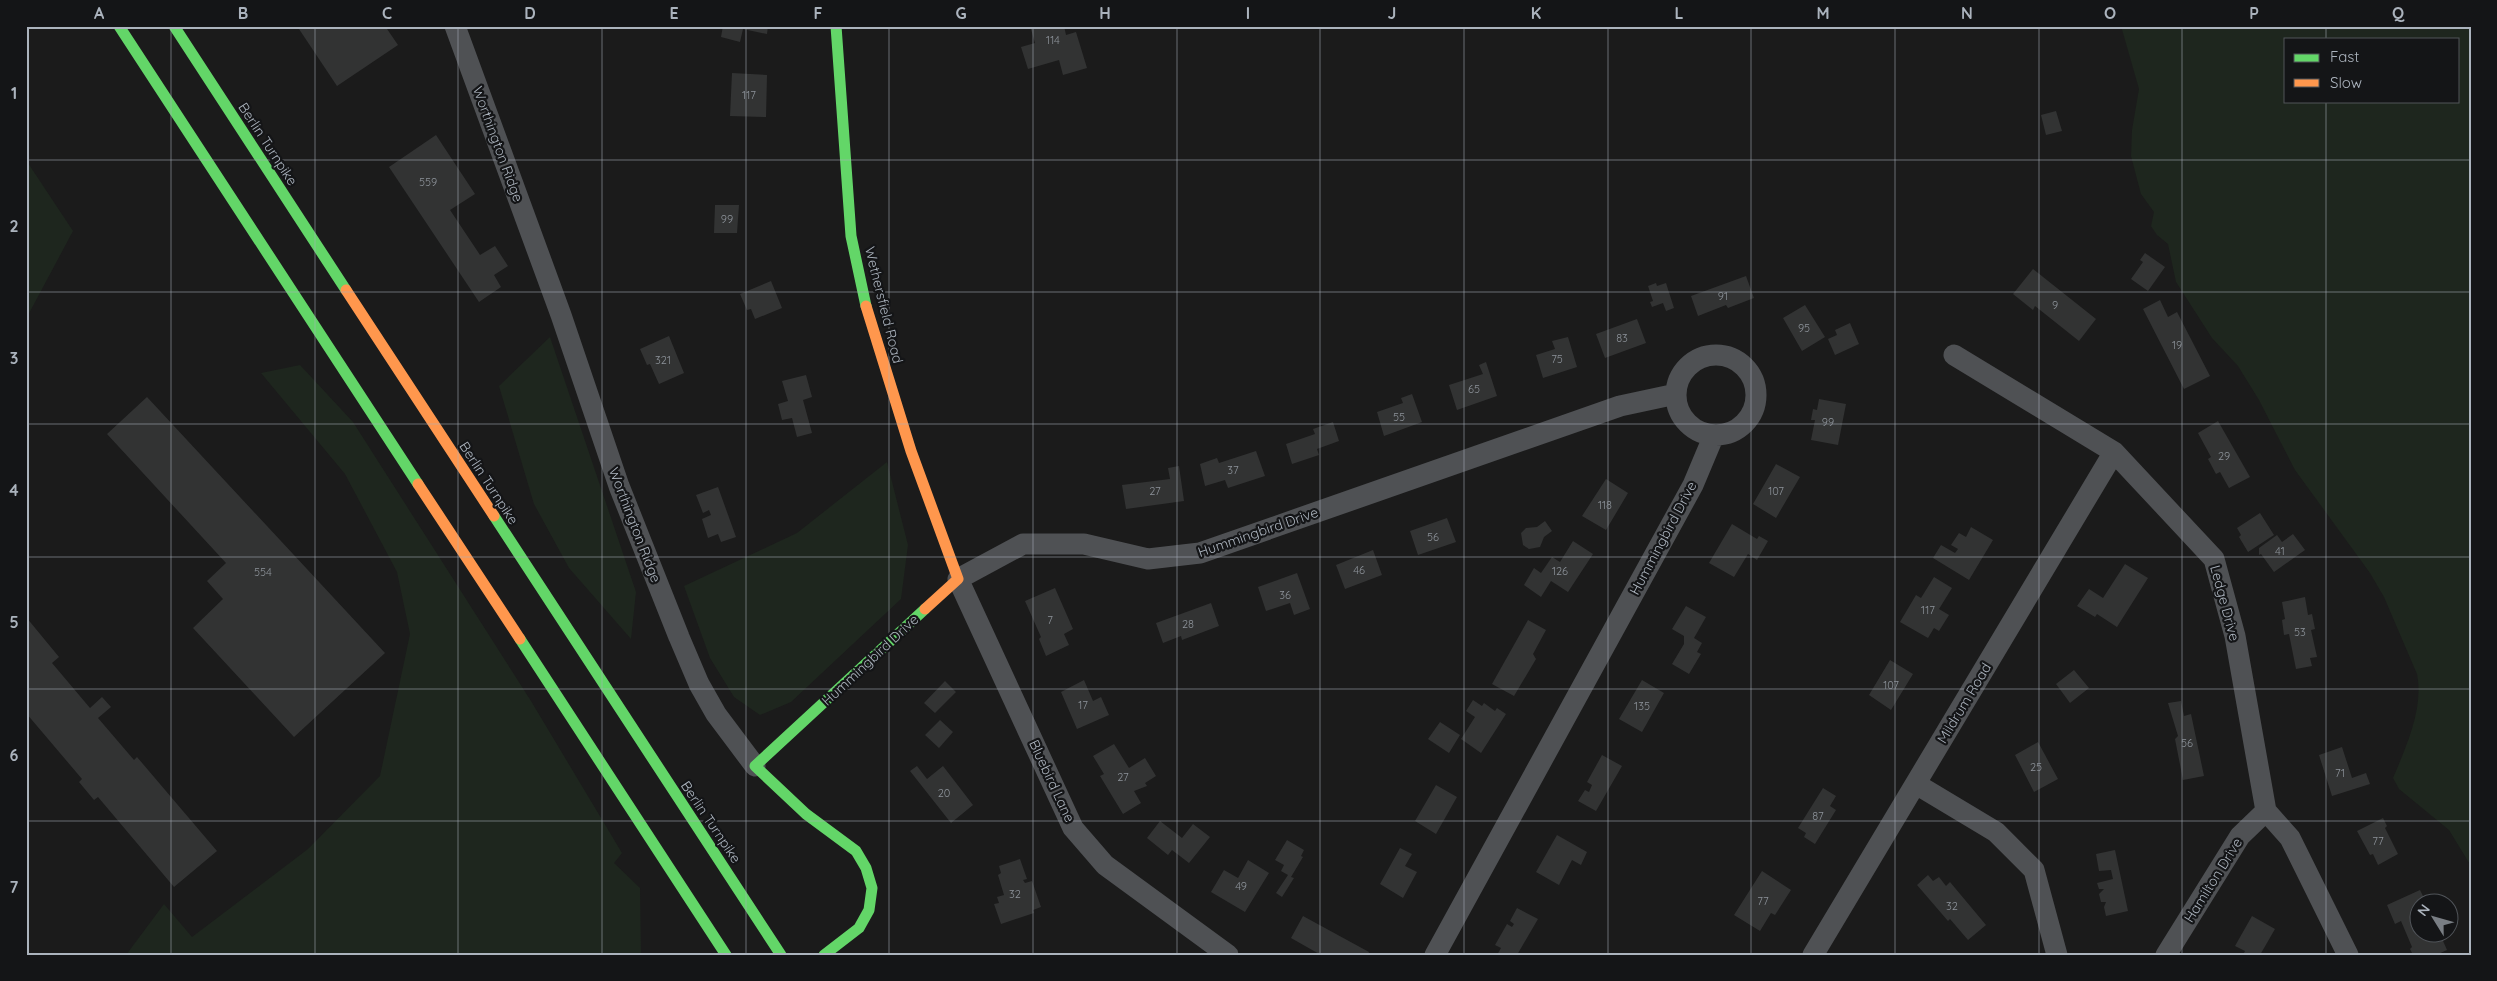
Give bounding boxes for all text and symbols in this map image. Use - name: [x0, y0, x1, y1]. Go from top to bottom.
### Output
- text: A: [94, 3, 105, 23]
- text: B: [238, 3, 248, 23]
- text: C: [382, 3, 392, 23]
- text: D: [524, 3, 536, 23]
- text: E: [669, 3, 679, 23]
- text: F: [814, 3, 823, 23]
- text: G: [955, 3, 967, 23]
- text: H: [1099, 3, 1111, 23]
- text: I: [1246, 3, 1250, 23]
- text: J: [1388, 3, 1396, 23]
- text: K: [1531, 3, 1541, 23]
- text: L: [1675, 3, 1684, 23]
- text: M: [1816, 3, 1830, 23]
- text: N: [1961, 3, 1973, 23]
- text: O: [2104, 3, 2116, 23]
- text: P: [2249, 3, 2259, 23]
- text: Q: [2392, 3, 2405, 23]
- house number: 114: [1046, 33, 1060, 47]
- legend: [2284, 38, 2460, 102]
- text: Fast: [2330, 47, 2359, 66]
- text: Slow: [2330, 73, 2362, 92]
- text: 1: [11, 83, 17, 103]
- street label: Worthington Ridge: [469, 84, 527, 204]
- house number: 117: [742, 88, 756, 102]
- street label: Berlin Turnpike: [234, 99, 302, 189]
- house number: 559: [419, 175, 437, 189]
- house number: 99: [721, 212, 733, 226]
- text: 2: [9, 216, 19, 236]
- street label: Wethersfield Road: [861, 245, 907, 365]
- house number: 91: [1718, 289, 1728, 303]
- house number: 9: [2052, 298, 2058, 312]
- house number: 95: [1798, 321, 1810, 335]
- house number: 83: [1616, 331, 1628, 345]
- house number: 19: [2172, 338, 2182, 352]
- text: 3: [10, 348, 18, 368]
- house number: 75: [1551, 352, 1563, 366]
- house number: 321: [655, 353, 671, 367]
- house number: 65: [1468, 382, 1480, 396]
- house number: 55: [1393, 410, 1405, 424]
- house number: 99: [1822, 415, 1834, 429]
- street label: Berlin Turnpike: [455, 438, 523, 528]
- house number: 29: [2218, 449, 2230, 463]
- house number: 37: [1227, 463, 1239, 477]
- street label: Worthington Ridge: [605, 465, 665, 585]
- street label: Hummingbird Drive: [1625, 478, 1701, 598]
- text: 4: [9, 480, 19, 500]
- house number: 27: [1149, 484, 1161, 498]
- house number: 107: [1768, 484, 1784, 498]
- house number: 118: [1598, 498, 1612, 512]
- street label: Hummingbird Drive: [1196, 503, 1321, 561]
- house number: 56: [1427, 530, 1439, 544]
- house number: 41: [2275, 544, 2285, 558]
- house number: 46: [1353, 563, 1365, 577]
- street label: Ledge Drive: [2206, 563, 2244, 643]
- house number: 126: [1552, 564, 1568, 578]
- house number: 554: [254, 565, 272, 579]
- house number: 36: [1279, 588, 1291, 602]
- house number: 117: [1921, 603, 1935, 617]
- street label: Hummingbird Drive: [818, 610, 922, 710]
- text: 5: [9, 612, 19, 632]
- house number: 7: [1047, 613, 1053, 627]
- house number: 28: [1182, 617, 1194, 631]
- house number: 53: [2294, 625, 2306, 639]
- street label: Mildrum Road: [1933, 659, 1995, 747]
- house number: 107: [1883, 678, 1899, 692]
- house number: 17: [1078, 698, 1088, 712]
- house number: 135: [1634, 699, 1650, 713]
- house number: 56: [2181, 736, 2193, 750]
- street label: Bluebird Lane: [1025, 737, 1079, 825]
- text: 6: [10, 745, 19, 765]
- house number: 25: [2030, 760, 2042, 774]
- house number: 71: [2335, 766, 2345, 780]
- house number: 27: [1117, 770, 1129, 784]
- street label: Berlin Turnpike: [677, 777, 745, 867]
- house number: 20: [938, 786, 950, 800]
- house number: 87: [1812, 809, 1824, 823]
- street label: Hamilton Drive: [2180, 834, 2246, 926]
- house number: 77: [2372, 834, 2384, 848]
- text: 7: [10, 877, 19, 897]
- house number: 49: [1235, 879, 1247, 893]
- house number: 32: [1009, 887, 1021, 901]
- house number: 77: [1757, 894, 1769, 908]
- north arrow: [2410, 894, 2460, 944]
- house number: 32: [1946, 899, 1958, 913]
- text: N: [2413, 901, 2434, 920]

